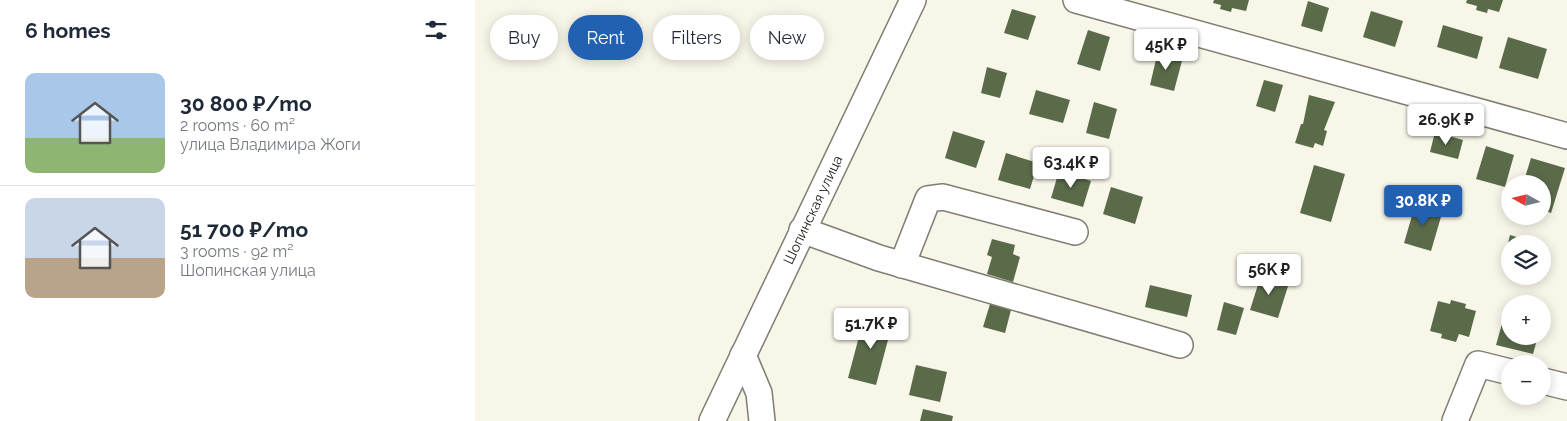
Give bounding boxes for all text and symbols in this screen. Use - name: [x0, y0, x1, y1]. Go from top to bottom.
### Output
- chip: Buy: [490, 15, 558, 60]
- chip: Rent: [568, 15, 643, 60]
- chip: Filters: [653, 15, 740, 60]
- chip: New: [750, 15, 824, 60]
- icon: filters: [422, 16, 450, 44]
- text: 6 homes: [25, 18, 111, 43]
- pin: 45K ₽: [1131, 28, 1201, 71]
- text: 45K ₽: [1145, 35, 1187, 54]
- text: 30 800 ₽/mo: [180, 91, 312, 116]
- icon: home: [65, 93, 125, 153]
- pin: 26.9K ₽: [1400, 104, 1492, 146]
- text: 26.9K ₽: [1418, 110, 1474, 129]
- text: 2 rooms · 60 m²: [180, 116, 295, 135]
- text: улица Владимира Жоги: [180, 135, 361, 154]
- pin: 63.4K ₽: [1025, 146, 1117, 189]
- street label: Шопинская улица: [780, 153, 846, 267]
- text: 63.4K ₽: [1044, 153, 1098, 172]
- north arrow: [1501, 175, 1551, 225]
- map controls: [1501, 175, 1551, 405]
- pin: 30.8K ₽: [1377, 184, 1469, 227]
- text: 30.8K ₽: [1395, 191, 1451, 210]
- text: 51 700 ₽/mo: [180, 217, 308, 242]
- icon: home: [65, 218, 125, 278]
- button: layers: [1501, 235, 1551, 285]
- text: 3 rooms · 92 m²: [180, 242, 293, 261]
- pin: 56K ₽: [1234, 254, 1304, 296]
- text: 56K ₽: [1248, 260, 1290, 279]
- text: Шопинская улица: [180, 261, 316, 280]
- button: +: [1501, 295, 1551, 345]
- pin: 51.7K ₽: [825, 308, 917, 350]
- text: 51.7K ₽: [845, 314, 897, 333]
- button: −: [1501, 355, 1551, 405]

